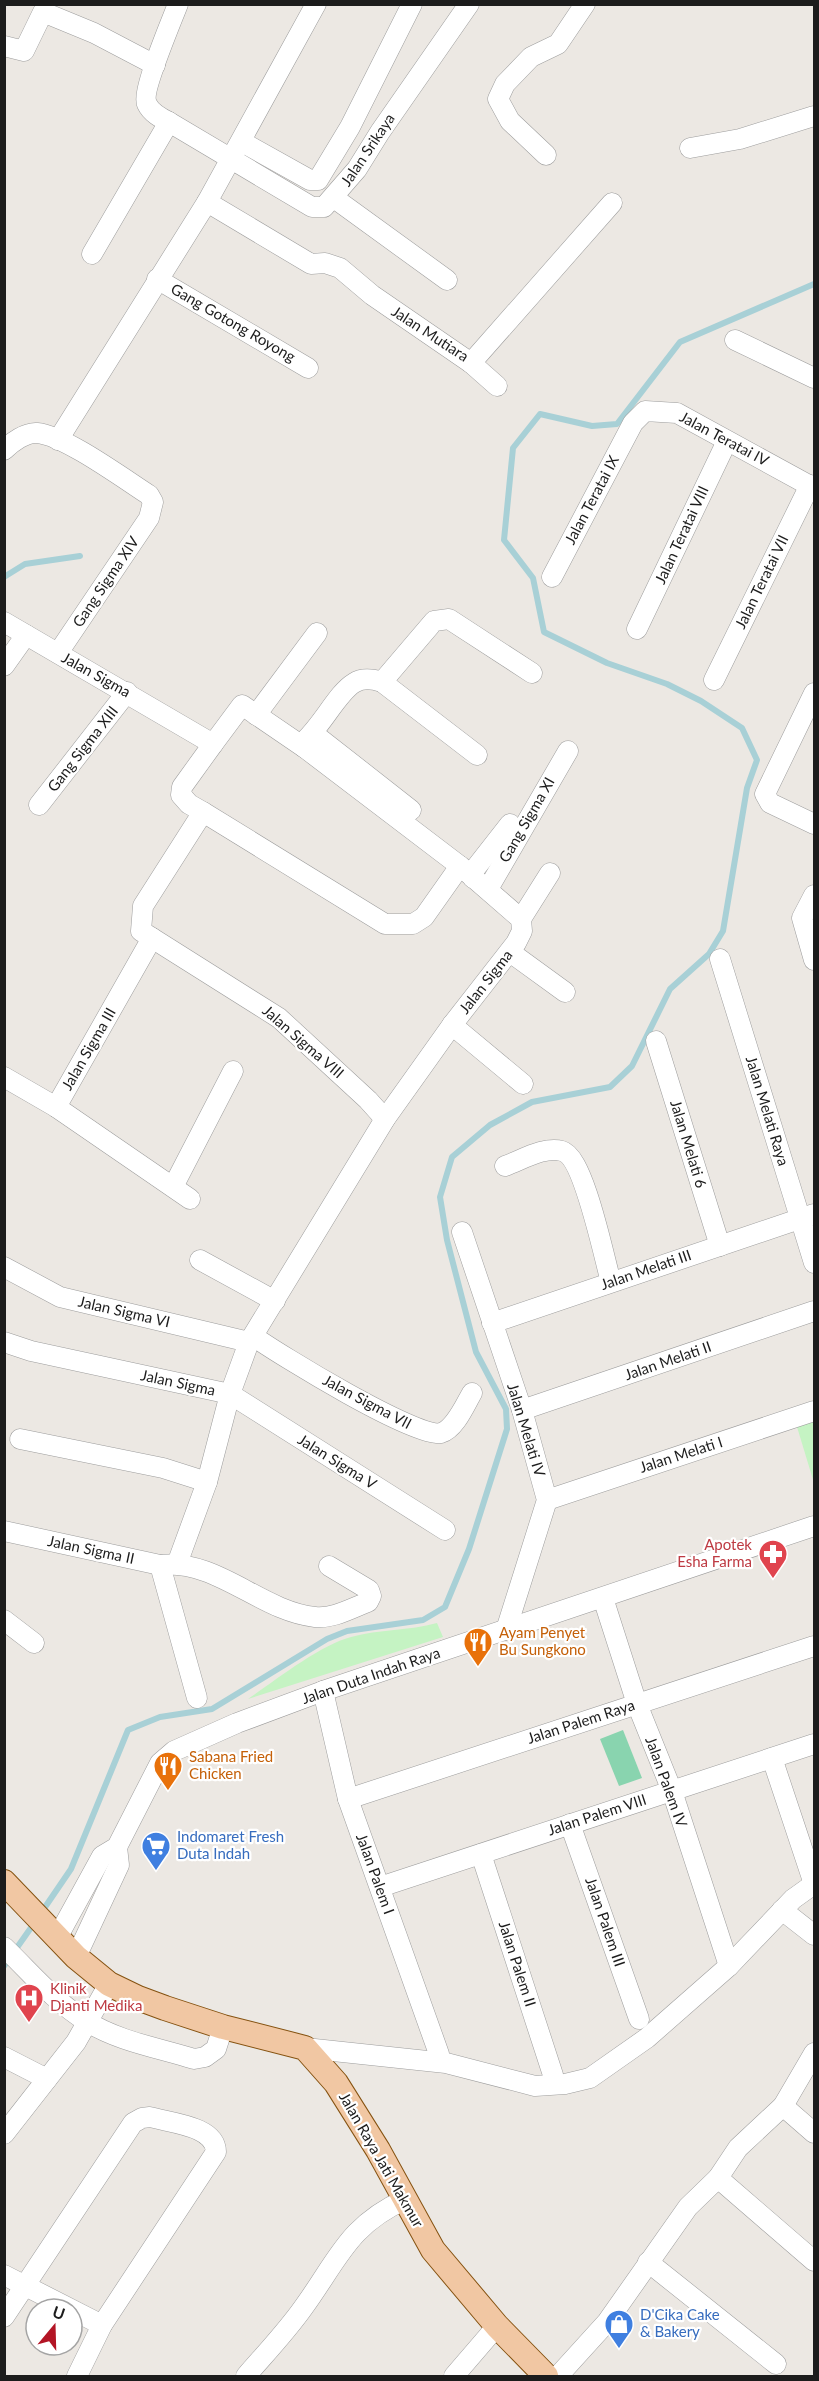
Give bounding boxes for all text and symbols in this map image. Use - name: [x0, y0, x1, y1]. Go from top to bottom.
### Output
- street label: Jalan Srikaya: [336, 110, 398, 189]
- street label: Gang Gotong Royong: [168, 279, 299, 365]
- street label: Jalan Mutiara: [389, 302, 472, 365]
- street label: Jalan Teratai IV: [677, 407, 773, 470]
- street label: Jalan Teratai IX: [560, 452, 622, 547]
- street label: Jalan Teratai VIII: [650, 483, 712, 587]
- street label: Gang Sigma XIV: [68, 532, 143, 630]
- street label: Jalan Teratai VII: [731, 532, 792, 631]
- street label: Jalan Sigma: [59, 648, 134, 700]
- street label: Gang Sigma XIII: [43, 702, 121, 795]
- street label: Gang Sigma XI: [494, 774, 558, 865]
- street label: Jalan Sigma: [455, 946, 516, 1017]
- street label: Jalan Sigma VIII: [259, 1001, 348, 1082]
- street label: Jalan Sigma III: [57, 1004, 119, 1093]
- street label: Jalan Melati Raya: [743, 1054, 793, 1168]
- street label: Jalan Melati 6: [667, 1098, 711, 1190]
- street label: Jalan Melati III: [598, 1245, 693, 1293]
- street label: Jalan Sigma VI: [77, 1292, 172, 1330]
- street label: Jalan Melati II: [622, 1337, 713, 1383]
- street label: Jalan Sigma: [139, 1365, 217, 1399]
- street label: Jalan Sigma VII: [320, 1370, 415, 1432]
- street label: Jalan Melati IV: [504, 1381, 550, 1479]
- street label: Jalan Sigma V: [295, 1430, 381, 1493]
- street label: Jalan Melati I: [637, 1432, 725, 1476]
- street label: Jalan Sigma II: [46, 1531, 136, 1567]
- place label: Apotek Esha Farma: [677, 1535, 752, 1570]
- pharmacy icon: Apotek Esha Farma: [757, 1538, 789, 1580]
- place label: Ayam Penyet Bu Sungkono: [499, 1623, 586, 1658]
- restaurant icon: Ayam Penyet Bu Sungkono: [462, 1626, 494, 1668]
- street label: Jalan Duta Indah Raya: [299, 1643, 442, 1707]
- street label: Jalan Palem Raya: [525, 1695, 637, 1747]
- street label: Jalan Palem IV: [642, 1734, 692, 1830]
- place label: Sabana Fried Chicken: [189, 1747, 273, 1782]
- restaurant icon: Sabana Fried Chicken: [152, 1750, 184, 1792]
- street label: Jalan Palem VIII: [545, 1790, 648, 1838]
- place label: Indomaret Fresh Duta Indah: [177, 1827, 284, 1862]
- supermarket icon: Indomaret Fresh Duta Indah: [140, 1830, 172, 1872]
- street label: Jalan Palem I: [353, 1831, 399, 1917]
- street label: Jalan Palem III: [582, 1875, 630, 1969]
- street label: Jalan Palem II: [496, 1919, 540, 2009]
- place label: Klinik Djanti Medika: [50, 1979, 142, 2014]
- hospital icon: Klinik Djanti Medika: [13, 1982, 45, 2024]
- street label: Jalan Raya Jati Makmur: [336, 2089, 428, 2231]
- north arrow: [24, 2297, 84, 2357]
- text: U: [50, 2301, 68, 2323]
- place label: D'Cika Cake & Bakery: [640, 2305, 720, 2340]
- shop icon: D'Cika Cake & Bakery: [603, 2308, 635, 2350]

